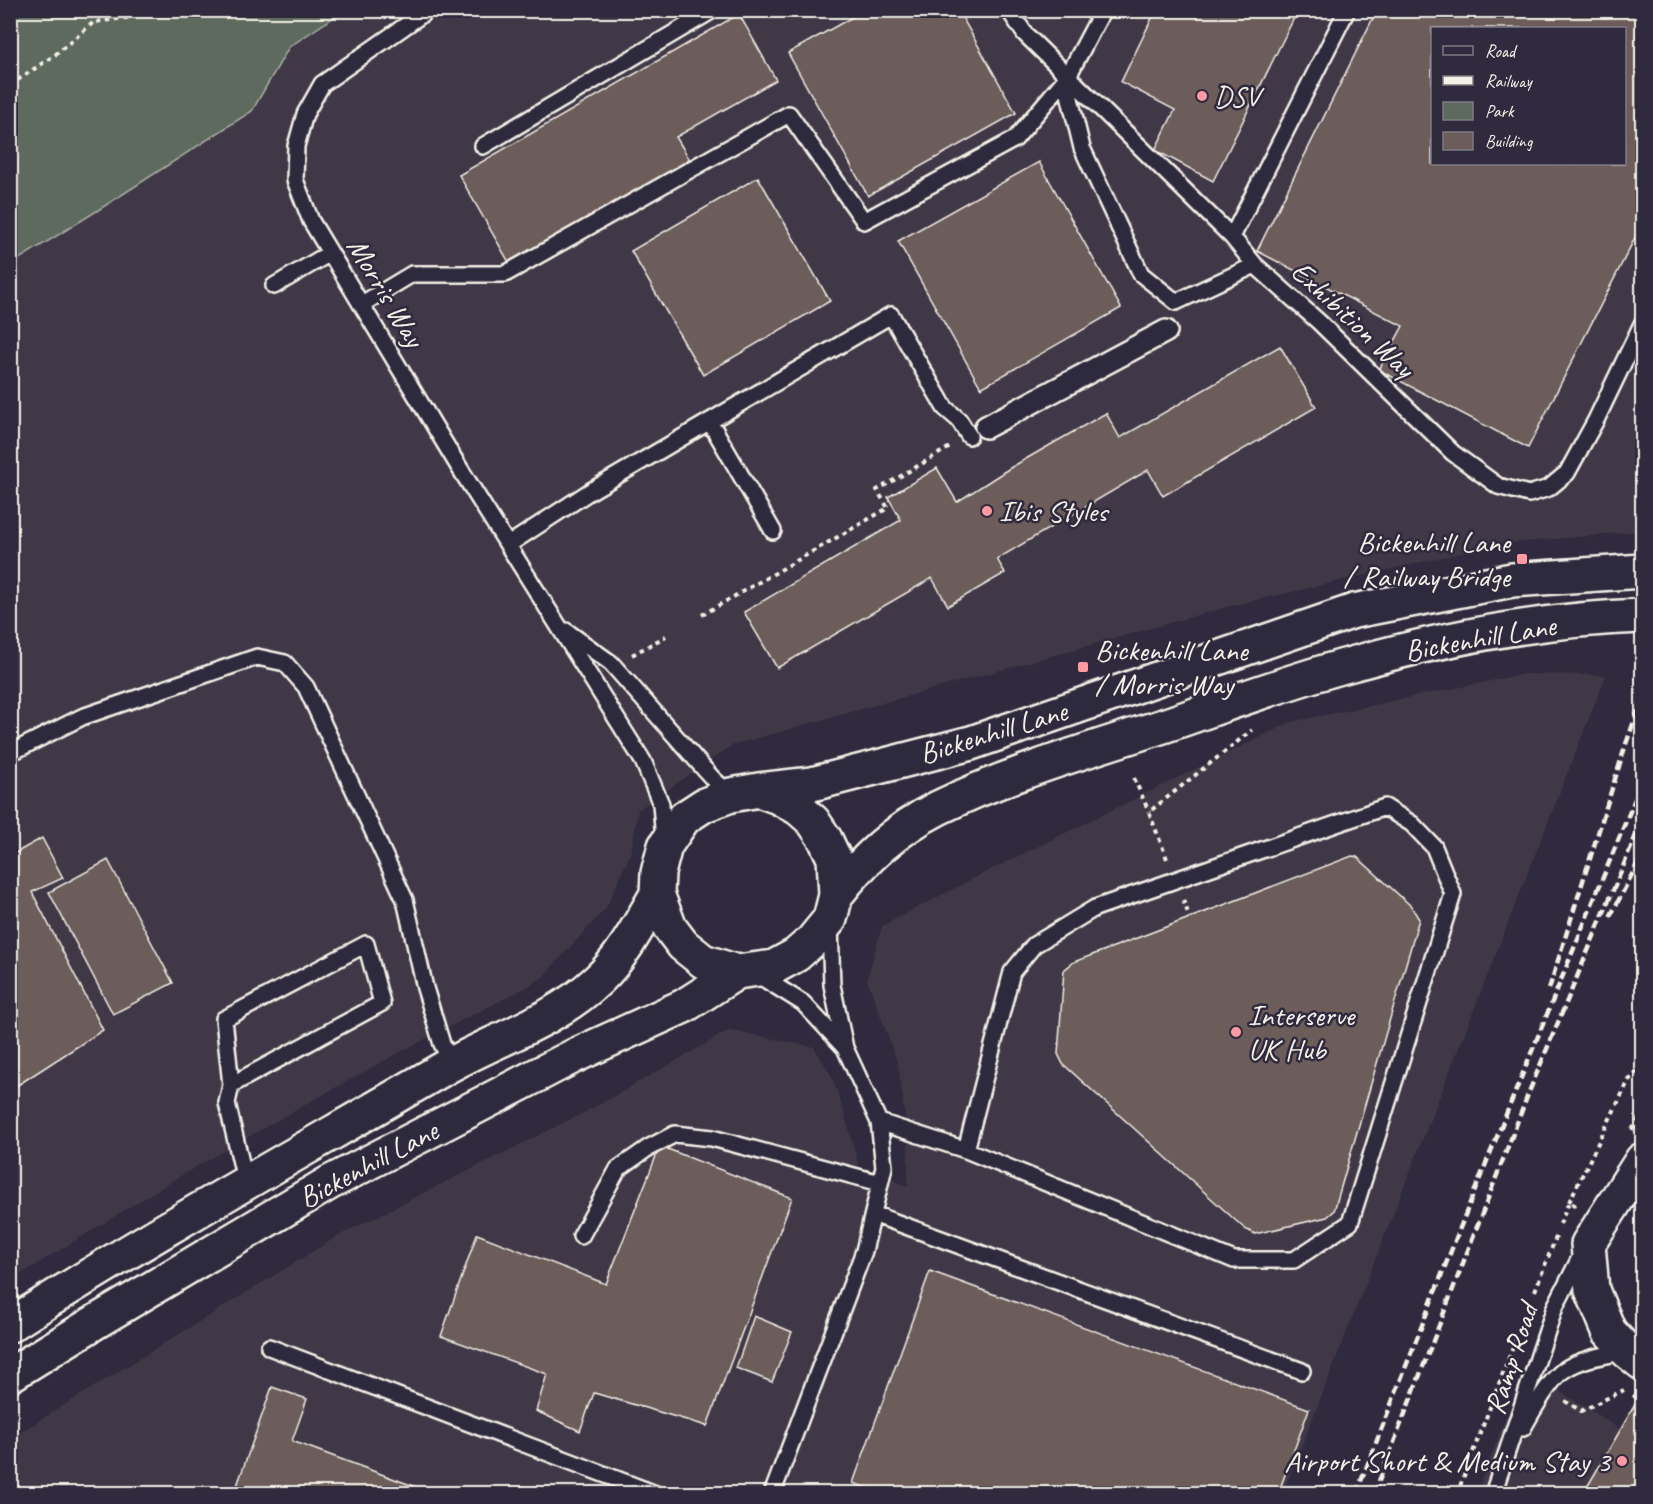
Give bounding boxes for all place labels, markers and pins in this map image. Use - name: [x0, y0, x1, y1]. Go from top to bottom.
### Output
- place label: DSV: [1214, 77, 1265, 115]
- marker: DSV: [1195, 89, 1209, 103]
- place label: Ibis Styles: [999, 492, 1110, 530]
- marker: Ibis Styles: [980, 504, 994, 518]
- place label: Bickenhill Lane / Railway Bridge: [1344, 523, 1512, 595]
- marker: Bickenhill Lane / Railway Bridge: [1515, 552, 1529, 566]
- place label: Bickenhill Lane / Morris Way: [1095, 631, 1250, 703]
- marker: Bickenhill Lane / Morris Way: [1076, 660, 1090, 674]
- place label: Interserve UK Hub: [1248, 996, 1356, 1068]
- marker: Interserve UK Hub: [1229, 1025, 1243, 1039]
- place label: Airport Short & Medium Stay 3: [1284, 1442, 1612, 1480]
- marker: Airport Short & Medium Stay 3: [1615, 1454, 1629, 1468]

